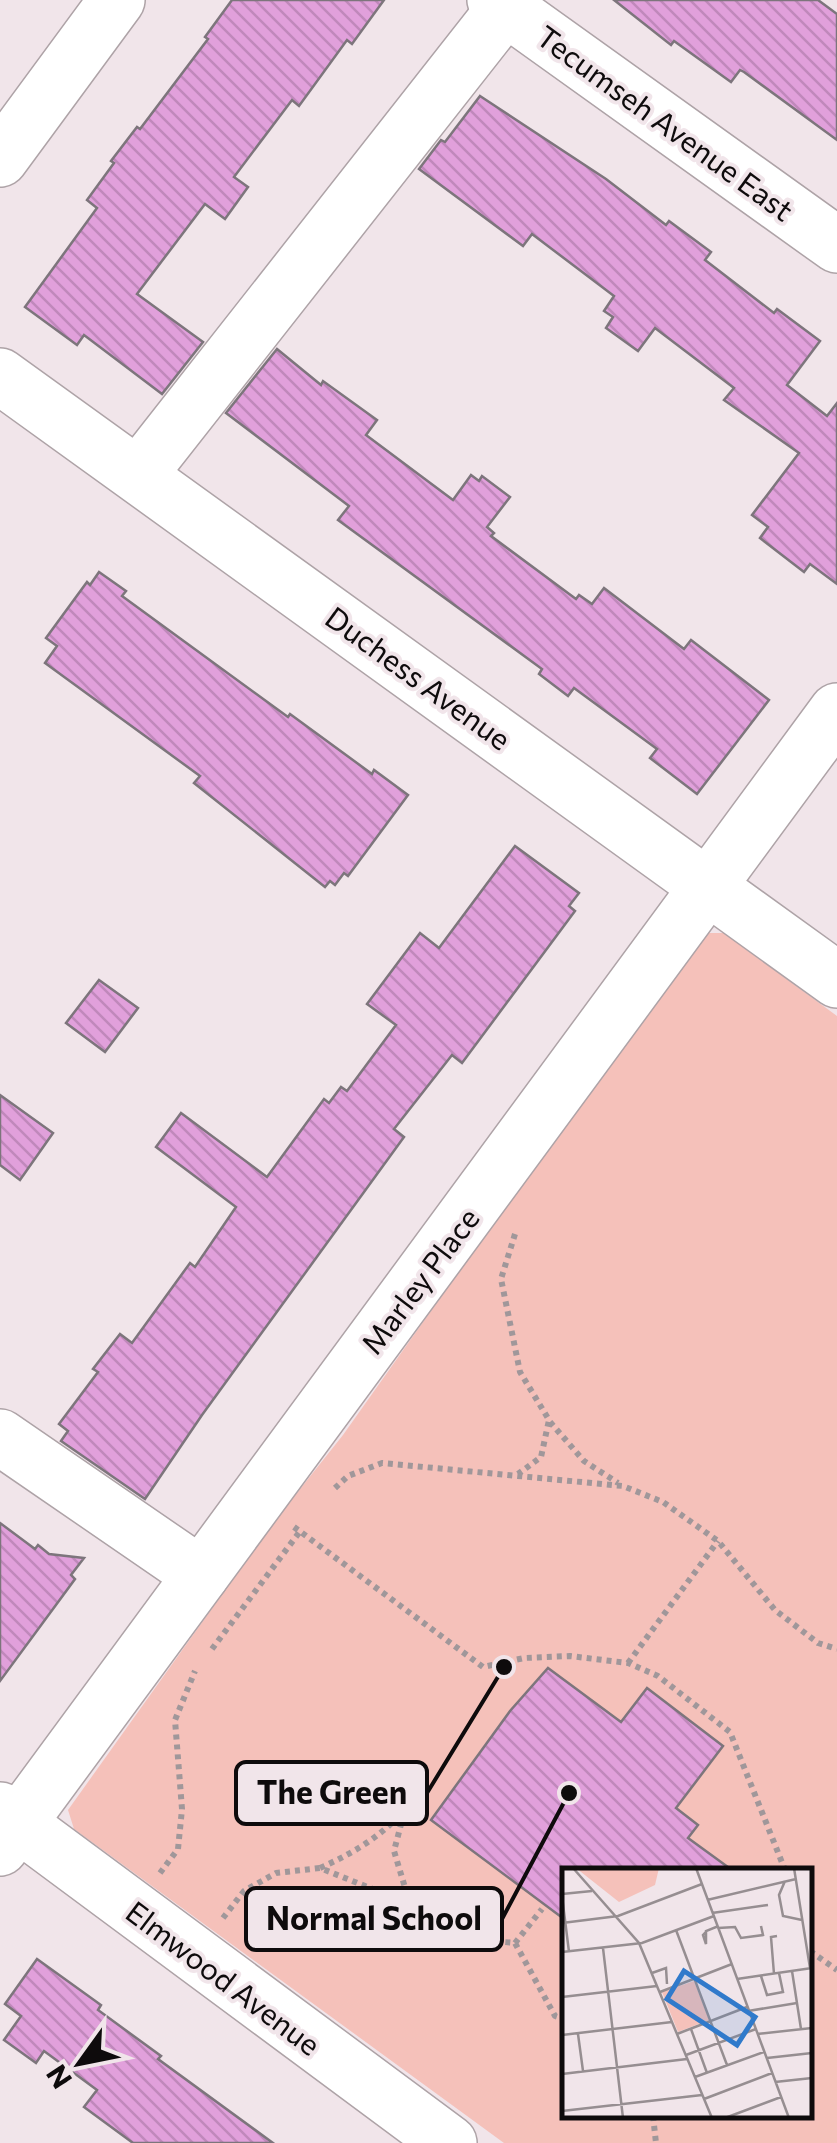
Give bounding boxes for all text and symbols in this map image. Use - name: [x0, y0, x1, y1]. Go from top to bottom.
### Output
- street label: Tecumseh Avenue East: [531, 17, 801, 227]
- street label: Duchess Avenue: [319, 597, 519, 757]
- street label: Marley Place: [352, 1200, 486, 1360]
- callout: The Green: [236, 1762, 427, 1824]
- text: The Green: [257, 1771, 407, 1811]
- inset map: [562, 1868, 812, 2118]
- callout: Normal School: [246, 1888, 502, 1950]
- street label: Elmwood Avenue: [120, 1892, 328, 2062]
- text: Normal School: [266, 1897, 482, 1937]
- north arrow: [30, 2013, 130, 2113]
- text: N: [38, 2059, 78, 2095]

